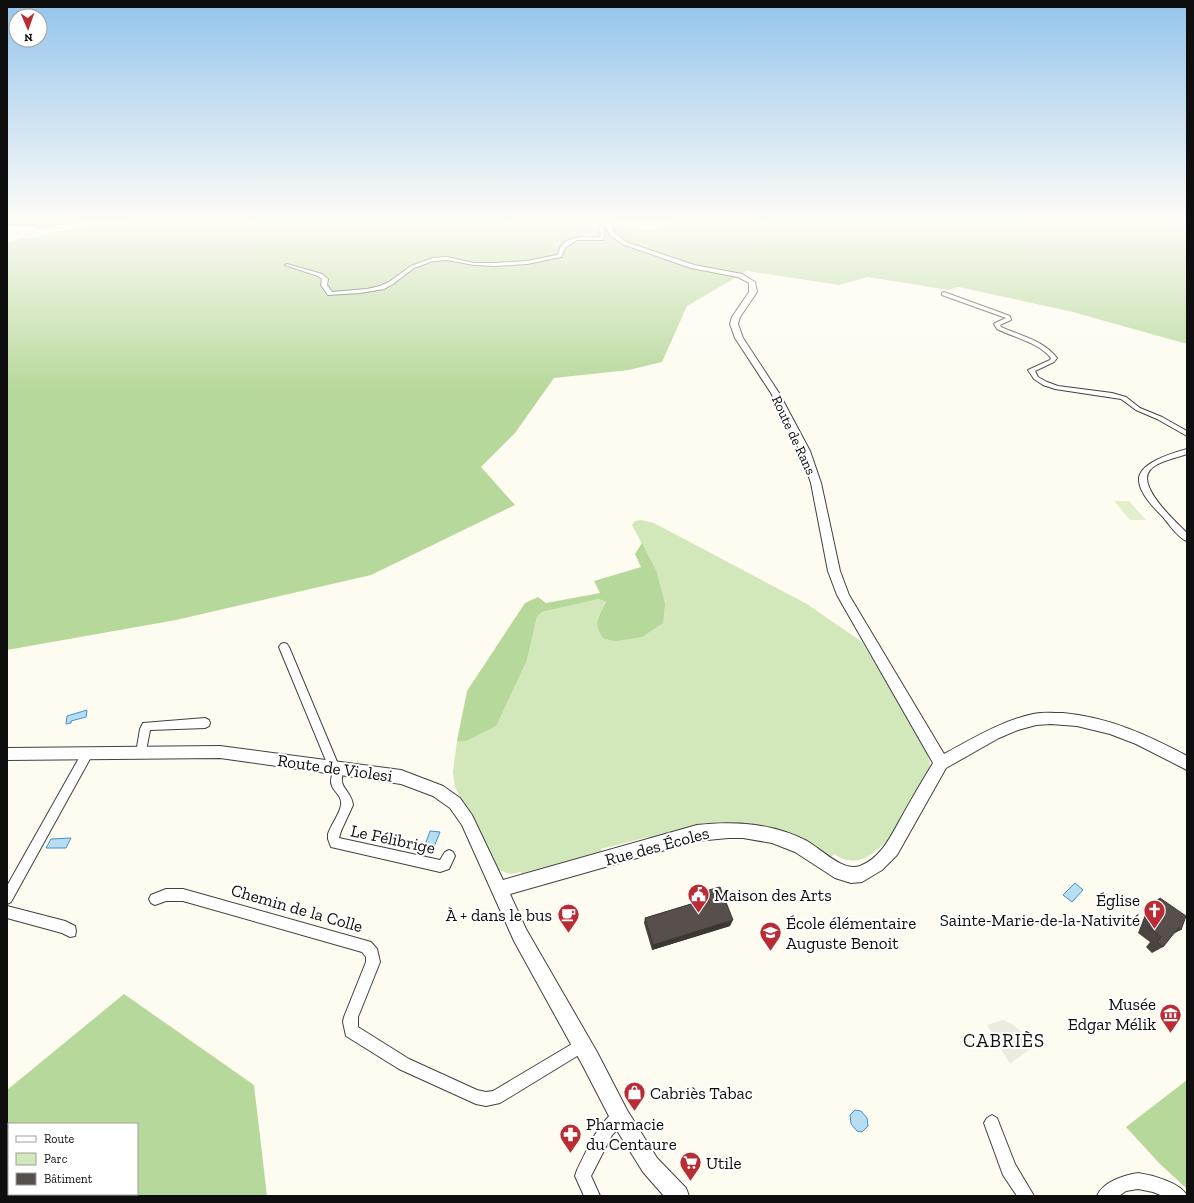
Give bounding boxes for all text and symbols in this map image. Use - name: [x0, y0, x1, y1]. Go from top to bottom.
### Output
- north arrow: [8, 8, 48, 48]
- text: N: [23, 31, 33, 44]
- street label: Route de Rans: [768, 393, 819, 478]
- street label: Route de Violesi: [276, 750, 394, 786]
- street label: Le Félibrige: [349, 820, 437, 858]
- street label: Rue des Écoles: [603, 822, 711, 870]
- street label: Chemin de la Colle: [229, 880, 365, 936]
- public building icon: Maison des Arts: [686, 882, 712, 915]
- place label: Maison des Arts: [714, 885, 832, 905]
- place label: Église Sainte-Marie-de-la-Nativité: [940, 890, 1140, 930]
- church icon: Église Sainte-Marie-de-la-Nativité: [1142, 897, 1168, 930]
- cafe icon: À + dans le bus: [555, 902, 581, 935]
- place label: À + dans le bus: [446, 905, 552, 925]
- place label: École élémentaire Auguste Benoit: [786, 913, 916, 953]
- school or university icon: École élémentaire Auguste Benoit: [758, 920, 784, 953]
- place label: Musée Edgar Mélik: [1068, 994, 1156, 1034]
- museum icon: Musée Edgar Mélik: [1158, 1001, 1184, 1034]
- district label: CABRIÈS: [963, 1029, 1045, 1052]
- shop icon: Cabriès Tabac: [622, 1080, 648, 1113]
- place label: Cabriès Tabac: [650, 1083, 753, 1103]
- place label: Pharmacie du Centaure: [586, 1114, 677, 1154]
- pharmacy icon: Pharmacie du Centaure: [558, 1121, 584, 1154]
- legend: [8, 1123, 138, 1195]
- text: Route: [44, 1132, 75, 1146]
- supermarket icon: Utile: [677, 1150, 703, 1183]
- text: Parc: [44, 1152, 68, 1166]
- place label: Utile: [706, 1153, 742, 1173]
- text: Bâtiment: [44, 1172, 93, 1186]

